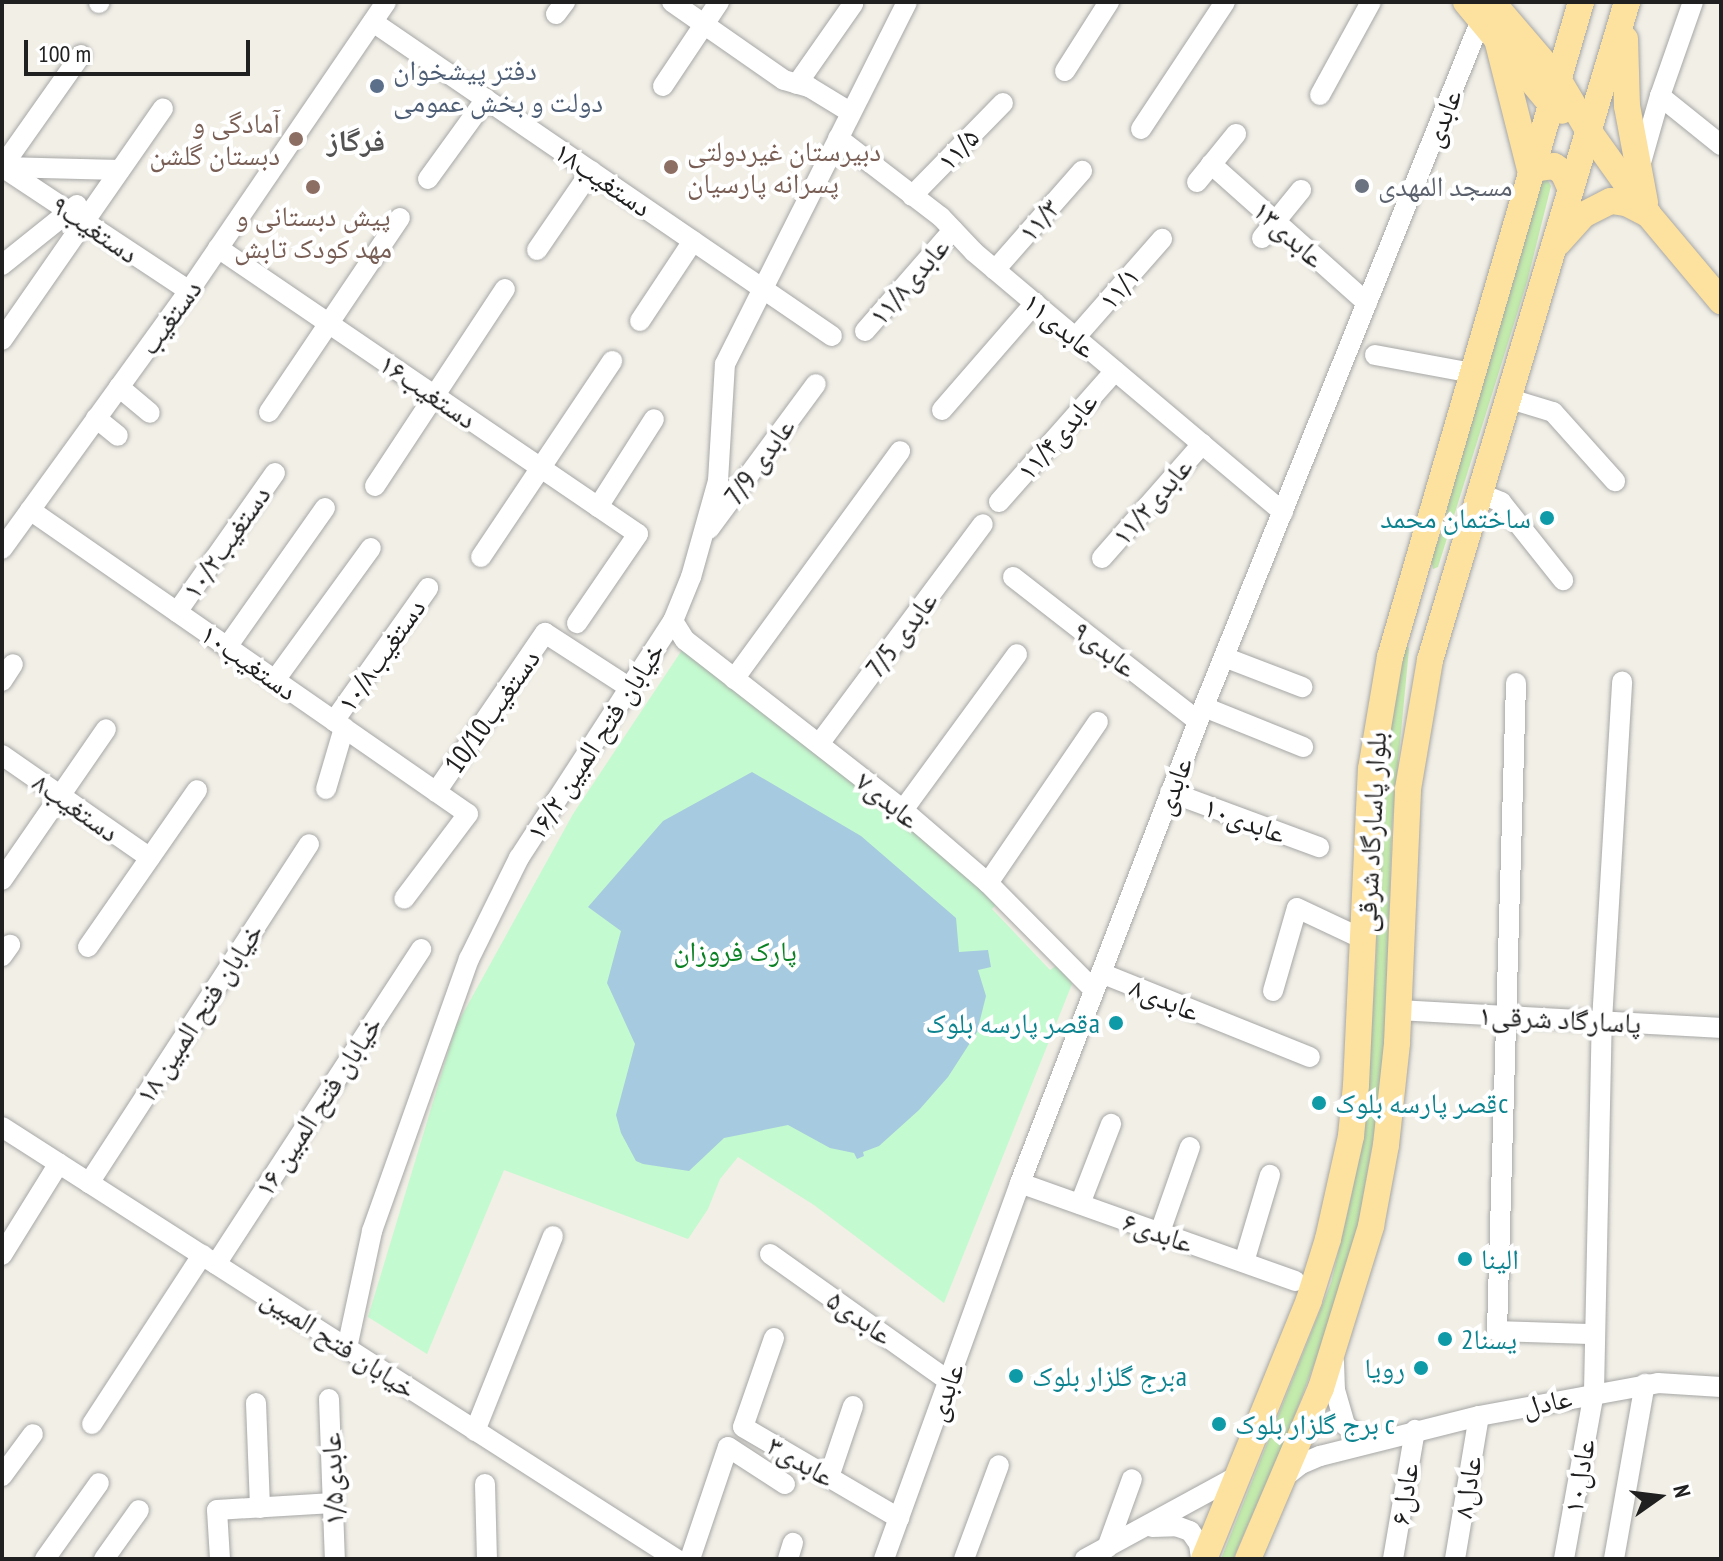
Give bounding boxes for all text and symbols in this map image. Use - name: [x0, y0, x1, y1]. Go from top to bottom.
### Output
- scale bar: [28, 24, 254, 74]
- text: 100 m: [38, 38, 91, 69]
- place label: دفتر پیشخوان دولت و بخش عمومی: [393, 53, 603, 119]
- marker: دفتر پیشخوان دولت و بخش عمومی: [368, 77, 386, 95]
- street label: عابدی: [1415, 84, 1469, 152]
- place label: آمادگی و دبستان گلشن: [149, 106, 280, 172]
- street label: ۱۱/۵: [930, 121, 986, 177]
- district label: فرگاز: [327, 122, 385, 158]
- marker: آمادگی و دبستان گلشن: [287, 130, 305, 148]
- street label: دستغیب۱۸: [548, 134, 658, 224]
- place label: دبیرستان غیردولتی پسرانه پارسیان: [687, 134, 881, 200]
- marker: دبیرستان غیردولتی پسرانه پارسیان: [662, 158, 680, 176]
- place label: مسجد المهدی: [1378, 169, 1513, 203]
- marker: مسجد المهدی: [1353, 177, 1371, 195]
- marker: پیش دبستانی و مهد کودک تابش: [304, 178, 322, 196]
- street label: دستغیب۹: [45, 188, 145, 270]
- street label: ۱۱/۳: [1011, 192, 1067, 248]
- street label: عابدی۱۳: [1246, 193, 1332, 275]
- place label: پیش دبستانی و مهد کودک تابش: [234, 199, 392, 265]
- street label: عابدی۱۱/۸: [862, 230, 956, 332]
- street label: ۱۱/۱: [1091, 260, 1147, 316]
- street label: دستغیب: [132, 273, 208, 361]
- street label: عابدی۱۱: [1017, 285, 1103, 365]
- street label: دستغیب۱۶: [373, 346, 483, 436]
- street label: عابدی۱۱/۴: [1010, 385, 1104, 487]
- street label: عابدی 7/9: [716, 411, 802, 511]
- street label: عابدی۱۱/۲: [1105, 450, 1199, 552]
- street label: دستغیب۱۰/۲: [175, 479, 277, 605]
- place label: ساختمان محمد: [1380, 501, 1531, 535]
- marker: ساختمان محمد: [1538, 509, 1556, 527]
- street label: عابدی 7/5: [858, 584, 944, 684]
- street label: دستغیب۱۰/۸: [330, 592, 432, 718]
- street label: عابدی۹: [1066, 614, 1144, 684]
- street label: دستغیب۱۰: [194, 617, 304, 707]
- street label: خیابان فتح المبین ۱۶/۲: [518, 636, 672, 846]
- street label: 10/10دستغیب: [437, 643, 547, 779]
- street label: بلوار پاسارگاد شرقی: [1349, 731, 1393, 933]
- street label: عابدی: [1147, 752, 1199, 820]
- street label: عابدی۷: [849, 764, 927, 836]
- street label: دستغیب۸: [27, 765, 125, 849]
- street label: عابدی۱۰: [1199, 790, 1291, 850]
- street label: خیابان فتح المبین ۱۸: [128, 916, 270, 1110]
- park label: پارک فروزان: [673, 934, 797, 968]
- street label: عابدی۸: [1125, 970, 1205, 1028]
- street label: پاسارگاد شرقی۱: [1478, 998, 1642, 1040]
- place label: قصر پارسه بلوکa: [926, 1006, 1100, 1040]
- street label: خیابان فتح المبین ۱۶: [247, 1009, 389, 1203]
- marker: قصر پارسه بلوکa: [1107, 1014, 1125, 1032]
- place label: قصر پارسه بلوکc: [1335, 1086, 1508, 1120]
- marker: قصر پارسه بلوکc: [1310, 1094, 1328, 1112]
- street label: عابدی۶: [1118, 1204, 1198, 1260]
- place label: الینا: [1481, 1242, 1519, 1276]
- marker: الینا: [1456, 1250, 1474, 1268]
- street label: خیابان فتح المبین: [255, 1281, 423, 1405]
- street label: عابدی۵: [821, 1283, 899, 1351]
- place label: یسنا2: [1461, 1322, 1517, 1356]
- marker: یسنا2: [1436, 1330, 1454, 1348]
- place label: رویا: [1364, 1351, 1405, 1385]
- street label: عابدی: [919, 1358, 971, 1426]
- place label: برج گلزار بلوکa: [1032, 1359, 1187, 1393]
- marker: رویا: [1412, 1359, 1430, 1377]
- marker: برج گلزار بلوکa: [1007, 1367, 1025, 1385]
- street label: عادل: [1519, 1380, 1575, 1424]
- place label: برج گلزار بلوک c: [1235, 1407, 1395, 1441]
- marker: برج گلزار بلوک c: [1210, 1415, 1228, 1433]
- street label: عابدی۳: [761, 1428, 841, 1494]
- street label: عابدی۱/۵: [314, 1432, 350, 1526]
- street label: عادل۱۰: [1556, 1436, 1602, 1516]
- street label: ۸عادل: [1446, 1454, 1488, 1520]
- north arrow: [1619, 1457, 1699, 1537]
- street label: عادل۶: [1383, 1461, 1425, 1527]
- text: N: [1667, 1482, 1697, 1500]

